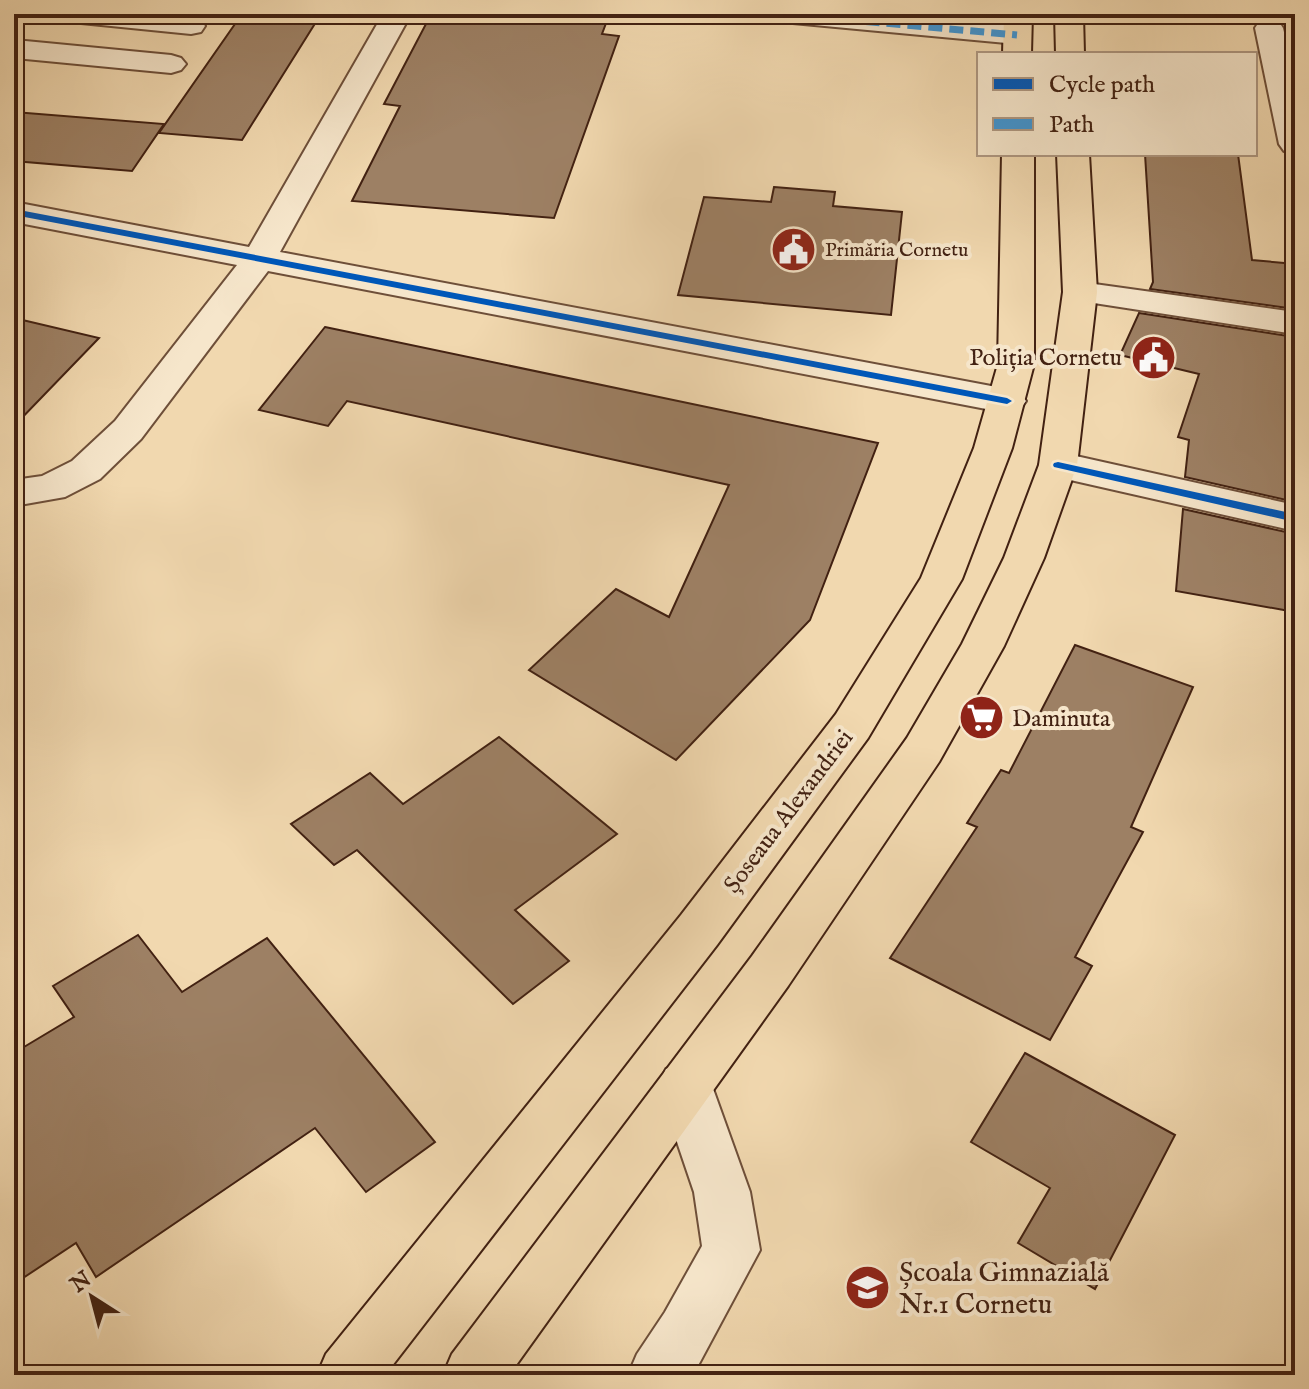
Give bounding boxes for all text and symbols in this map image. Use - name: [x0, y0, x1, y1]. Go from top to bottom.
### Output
- legend: [977, 52, 1257, 156]
- text: Cycle path: [1049, 70, 1155, 101]
- text: Path: [1049, 110, 1094, 141]
- public building icon: Primăria Cornetu: [770, 225, 818, 273]
- place label: Primăria Cornetu: [825, 238, 969, 263]
- public building icon: Poliția Cornetu: [1129, 333, 1177, 381]
- place label: Poliția Cornetu: [969, 343, 1122, 374]
- supermarket icon: Daminuta: [957, 694, 1005, 742]
- place label: Daminuta: [1012, 704, 1111, 735]
- street label: Șoseaua Alexandriei: [718, 724, 861, 900]
- place label: Școala Gimnazială Nr.1 Cornetu: [899, 1256, 1110, 1323]
- north arrow: [52, 1257, 132, 1337]
- school or university icon: Școala Gimnazială Nr.1 Cornetu: [844, 1263, 892, 1311]
- text: N: [65, 1266, 97, 1300]

